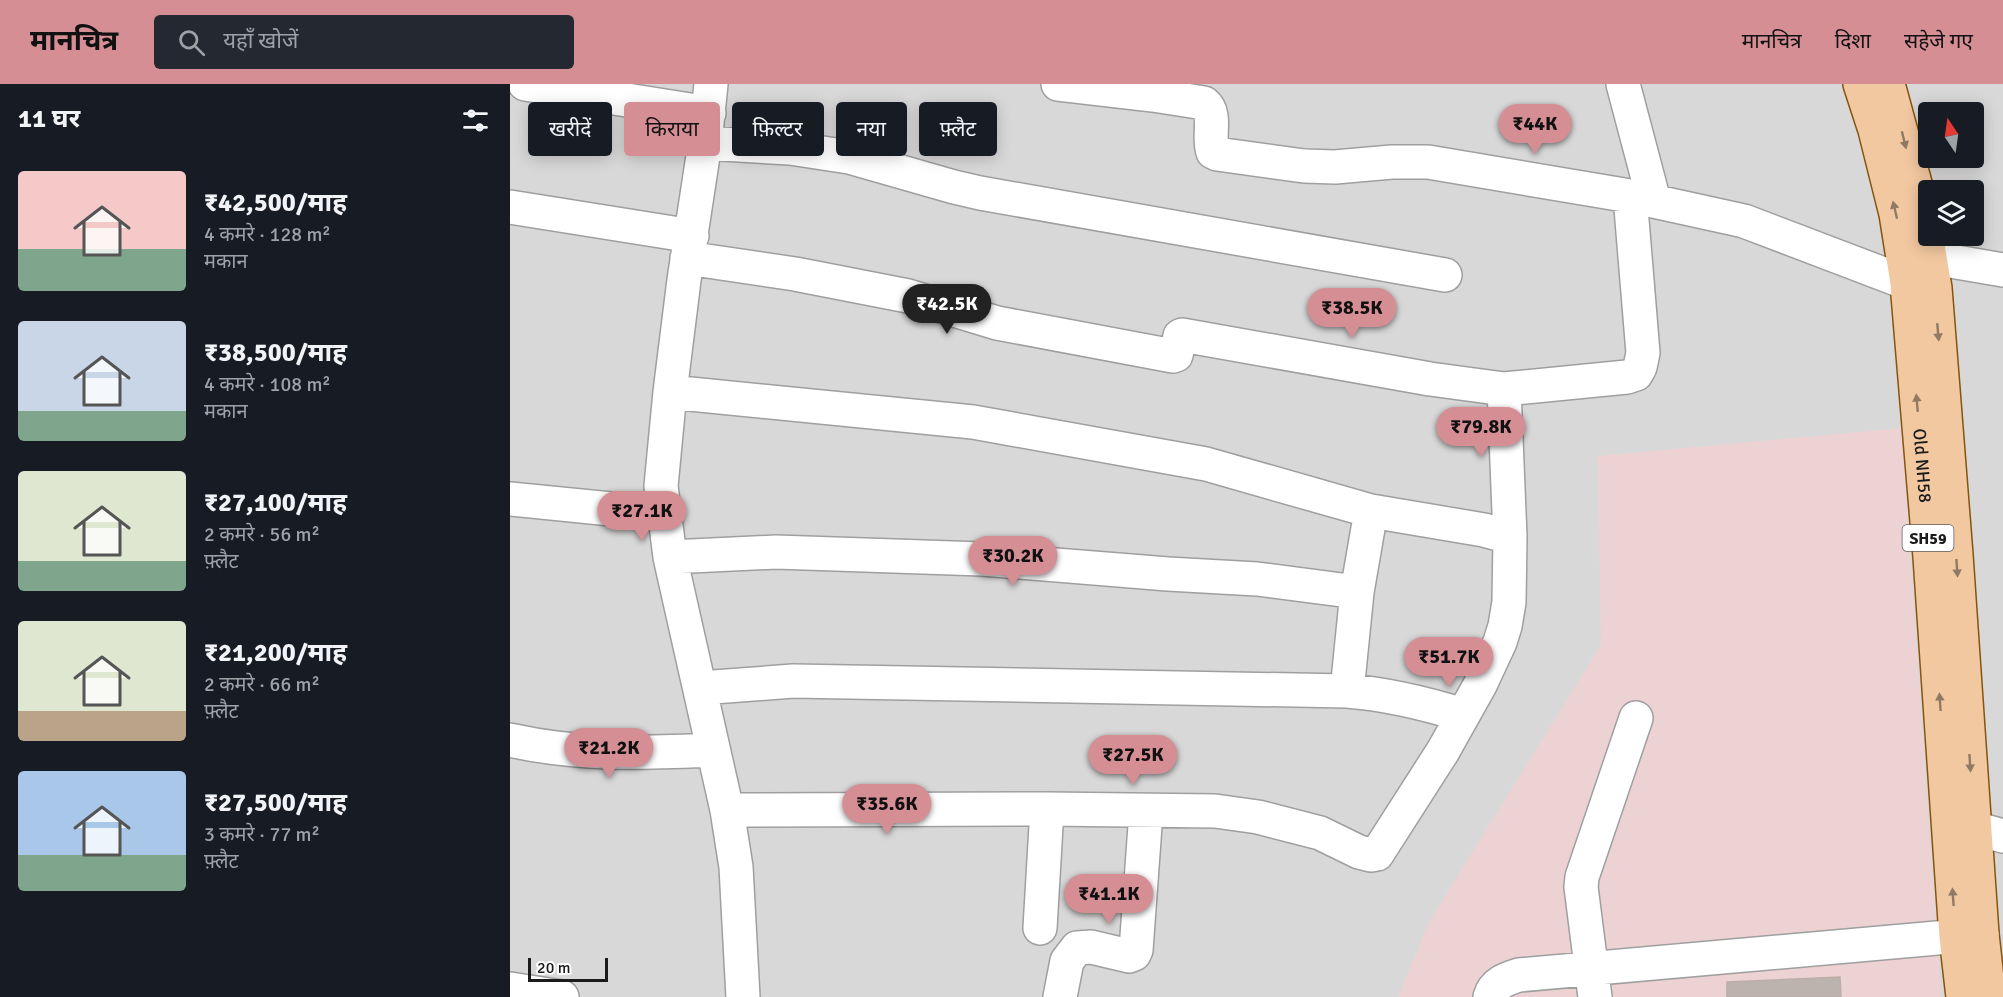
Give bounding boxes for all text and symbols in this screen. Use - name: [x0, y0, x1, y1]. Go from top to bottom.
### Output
- search box: [154, 15, 574, 69]
- text: मानचित्र: [30, 24, 118, 58]
- icon: search: [175, 26, 208, 59]
- text: यहाँ खोजें: [223, 27, 298, 54]
- text: मानचित्र: [1742, 28, 1802, 54]
- text: दिशा: [1835, 28, 1871, 54]
- text: सहेजे गए: [1904, 28, 1973, 54]
- chip: खरीदें: [528, 102, 612, 156]
- chip: किराया: [624, 102, 720, 156]
- chip: फ़िल्टर: [732, 102, 824, 156]
- chip: नया: [836, 102, 907, 156]
- chip: फ़्लैट: [919, 102, 997, 156]
- north arrow: [1918, 102, 1984, 168]
- map controls: [1918, 102, 1984, 246]
- text: 11 घर: [18, 103, 80, 135]
- icon: filters: [459, 104, 492, 137]
- pin: ₹44K: [1499, 104, 1571, 155]
- text: ₹44K: [1513, 111, 1557, 136]
- one-way arrow: [1900, 131, 1910, 149]
- button: layers: [1918, 180, 1984, 246]
- text: ₹42,500/माह: [204, 187, 347, 219]
- icon: home: [66, 195, 138, 267]
- one-way arrow: [1890, 200, 1899, 219]
- text: 4 कमरे · 128 m²: [204, 222, 331, 247]
- text: मकान: [204, 249, 248, 274]
- pin: ₹42.5K: [898, 284, 996, 335]
- pin: ₹38.5K: [1303, 288, 1401, 339]
- text: ₹42.5K: [916, 291, 978, 316]
- text: ₹38.5K: [1321, 295, 1383, 320]
- one-way arrow: [1933, 322, 1943, 341]
- text: ₹38,500/माह: [204, 337, 347, 369]
- icon: home: [66, 345, 138, 417]
- text: 4 कमरे · 108 m²: [204, 372, 331, 397]
- one-way arrow: [1912, 394, 1922, 413]
- text: मकान: [204, 399, 248, 424]
- pin: ₹79.8K: [1432, 407, 1530, 458]
- text: ₹79.8K: [1450, 414, 1512, 439]
- street label: Old NH58: [1908, 428, 1936, 504]
- text: ₹27,100/माह: [204, 487, 347, 519]
- pin: ₹27.1K: [593, 491, 691, 542]
- icon: home: [66, 495, 138, 567]
- text: ₹27.1K: [611, 498, 673, 523]
- text: 2 कमरे · 56 m²: [204, 522, 320, 547]
- road number: SH59: [1902, 525, 1954, 551]
- pin: ₹30.2K: [964, 536, 1062, 587]
- text: ₹30.2K: [982, 543, 1044, 568]
- text: फ़्लैट: [204, 549, 239, 574]
- one-way arrow: [1952, 559, 1961, 578]
- text: ₹21,200/माह: [204, 637, 347, 669]
- pin: ₹51.7K: [1400, 637, 1498, 688]
- text: ₹51.7K: [1418, 644, 1480, 669]
- icon: home: [66, 645, 138, 717]
- text: 2 कमरे · 66 m²: [204, 672, 320, 697]
- one-way arrow: [1935, 693, 1945, 712]
- text: फ़्लैट: [204, 699, 239, 724]
- pin: ₹21.2K: [560, 728, 658, 779]
- text: ₹21.2K: [578, 735, 640, 760]
- pin: ₹27.5K: [1084, 735, 1182, 786]
- text: ₹27.5K: [1102, 742, 1164, 767]
- one-way arrow: [1965, 753, 1975, 772]
- pin: ₹35.6K: [838, 784, 936, 835]
- text: ₹27,500/माह: [204, 787, 347, 819]
- text: ₹35.6K: [856, 791, 918, 816]
- icon: home: [66, 795, 138, 867]
- text: 3 कमरे · 77 m²: [204, 822, 320, 847]
- text: फ़्लैट: [204, 849, 239, 874]
- pin: ₹41.1K: [1060, 874, 1158, 925]
- text: ₹41.1K: [1078, 881, 1140, 906]
- one-way arrow: [1948, 887, 1958, 906]
- scale bar: [528, 955, 608, 982]
- text: 20 m: [537, 958, 571, 978]

